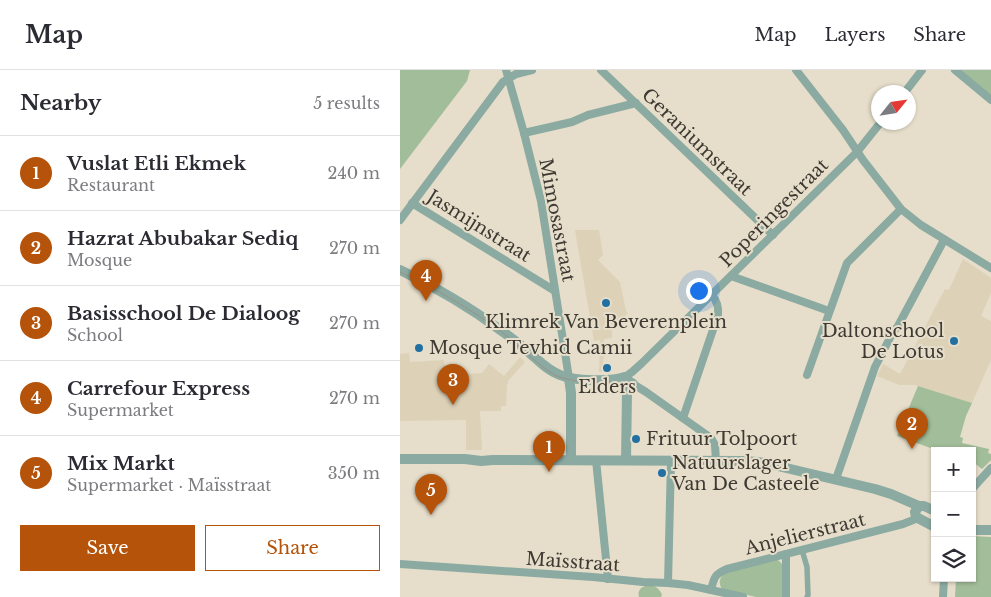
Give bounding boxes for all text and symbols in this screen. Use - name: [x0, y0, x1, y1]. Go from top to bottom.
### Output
- text: Map: [25, 20, 83, 49]
- text: Map: [755, 24, 796, 46]
- text: Layers: [824, 24, 885, 46]
- text: Share: [913, 24, 966, 46]
- street label: Geraniumstraat: [637, 84, 757, 200]
- north arrow: [871, 85, 916, 130]
- text: Nearby: [20, 90, 101, 116]
- text: 5 results: [313, 93, 380, 113]
- text: Vuslat Etli Ekmek: [67, 152, 246, 175]
- street label: Poperingestraat: [715, 154, 833, 272]
- street label: Mimosastraat: [534, 156, 580, 284]
- text: 1: [33, 163, 39, 183]
- text: 240 m: [328, 163, 380, 183]
- text: Restaurant: [67, 175, 155, 195]
- street label: Jasmijnstraat: [421, 184, 535, 267]
- text: Hazrat Abubakar Sediq: [67, 227, 298, 250]
- text: 2: [31, 238, 41, 258]
- text: 270 m: [329, 238, 380, 258]
- text: Mosque: [67, 250, 132, 270]
- pin: 4: [410, 260, 442, 301]
- your location: [686, 278, 712, 304]
- marker: Klimrek Van Beverenplein: [600, 297, 612, 309]
- text: Basisschool De Dialoog: [67, 302, 300, 325]
- place label: Klimrek Van Beverenplein: [485, 311, 727, 333]
- text: 3: [31, 313, 41, 333]
- text: 270 m: [329, 313, 380, 333]
- place label: Daltonschool De Lotus: [822, 320, 944, 363]
- text: School: [67, 325, 123, 345]
- marker: Daltonschool De Lotus: [948, 335, 960, 347]
- place label: Mosque Tevhid Camii: [429, 337, 632, 359]
- marker: Mosque Tevhid Camii: [413, 342, 425, 354]
- marker: Elders: [601, 362, 613, 374]
- pin: 3: [437, 364, 469, 405]
- place label: Elders: [578, 376, 636, 398]
- text: Carrefour Express: [67, 377, 250, 400]
- text: 4: [31, 388, 41, 408]
- text: 270 m: [329, 388, 380, 408]
- text: Supermarket: [67, 400, 174, 420]
- pin: 2: [896, 408, 928, 449]
- place label: Frituur Tolpoort: [646, 428, 798, 450]
- pin: 1: [533, 431, 565, 472]
- marker: Frituur Tolpoort: [630, 433, 642, 445]
- map controls: [931, 447, 976, 582]
- button: +: [931, 447, 976, 492]
- text: Mix Markt: [67, 452, 175, 475]
- place label: Natuurslager Van De Casteele: [671, 452, 820, 495]
- text: 5: [31, 463, 41, 483]
- text: 350 m: [328, 463, 380, 483]
- marker: Natuurslager Van De Casteele: [656, 467, 668, 479]
- pin: 5: [415, 474, 447, 515]
- text: Supermarket · Maïsstraat: [67, 475, 271, 495]
- button: −: [931, 492, 976, 537]
- street label: Anjelierstraat: [742, 508, 868, 560]
- button: Save: [20, 525, 195, 571]
- button: Share: [205, 525, 380, 571]
- button: layers: [931, 537, 976, 582]
- street label: Maïsstraat: [525, 548, 621, 576]

